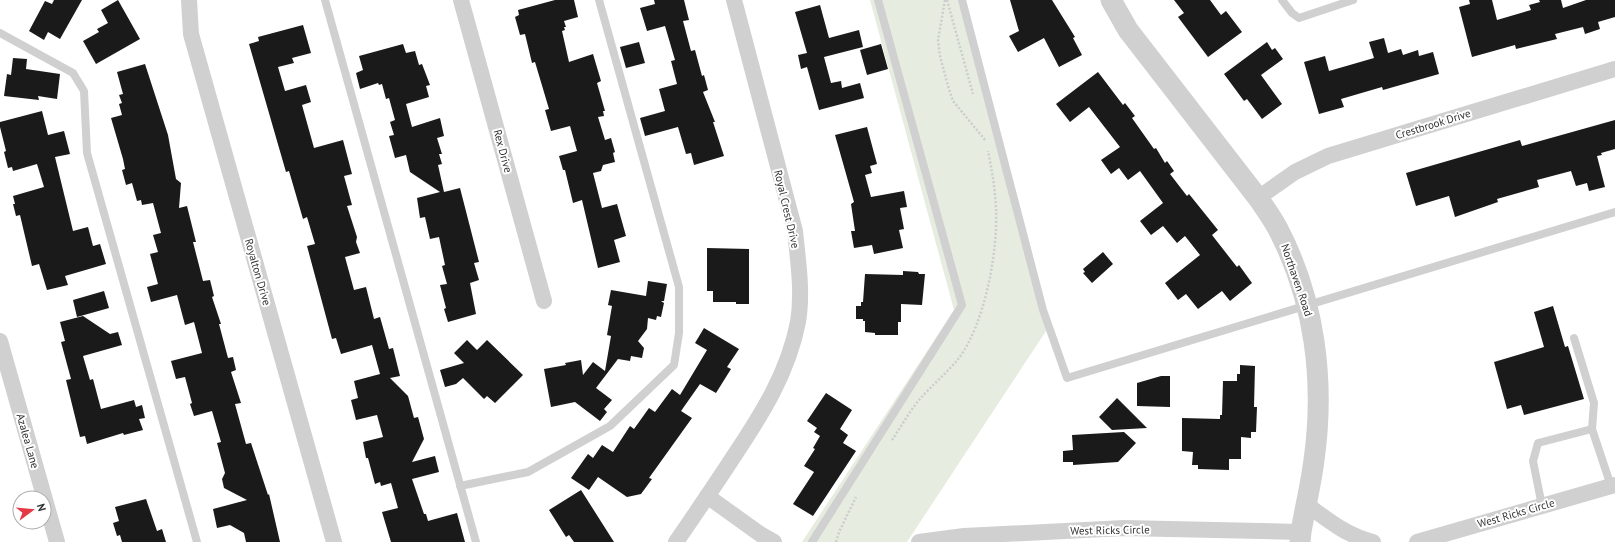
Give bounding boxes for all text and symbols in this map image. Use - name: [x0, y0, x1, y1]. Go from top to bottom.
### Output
- street label: Crestbrook Drive: [1394, 106, 1473, 142]
- street label: Rex Drive: [491, 128, 516, 175]
- street label: Royal Crest Drive: [771, 169, 803, 250]
- street label: Royalton Drive: [242, 237, 274, 307]
- street label: Northaven Road: [1278, 242, 1316, 318]
- street label: Azalea Lane: [14, 412, 43, 470]
- north arrow: [12, 490, 52, 530]
- street label: West Ricks Circle: [1476, 495, 1557, 531]
- text: N: [34, 502, 49, 513]
- street label: West Ricks Circle: [1070, 522, 1150, 538]

